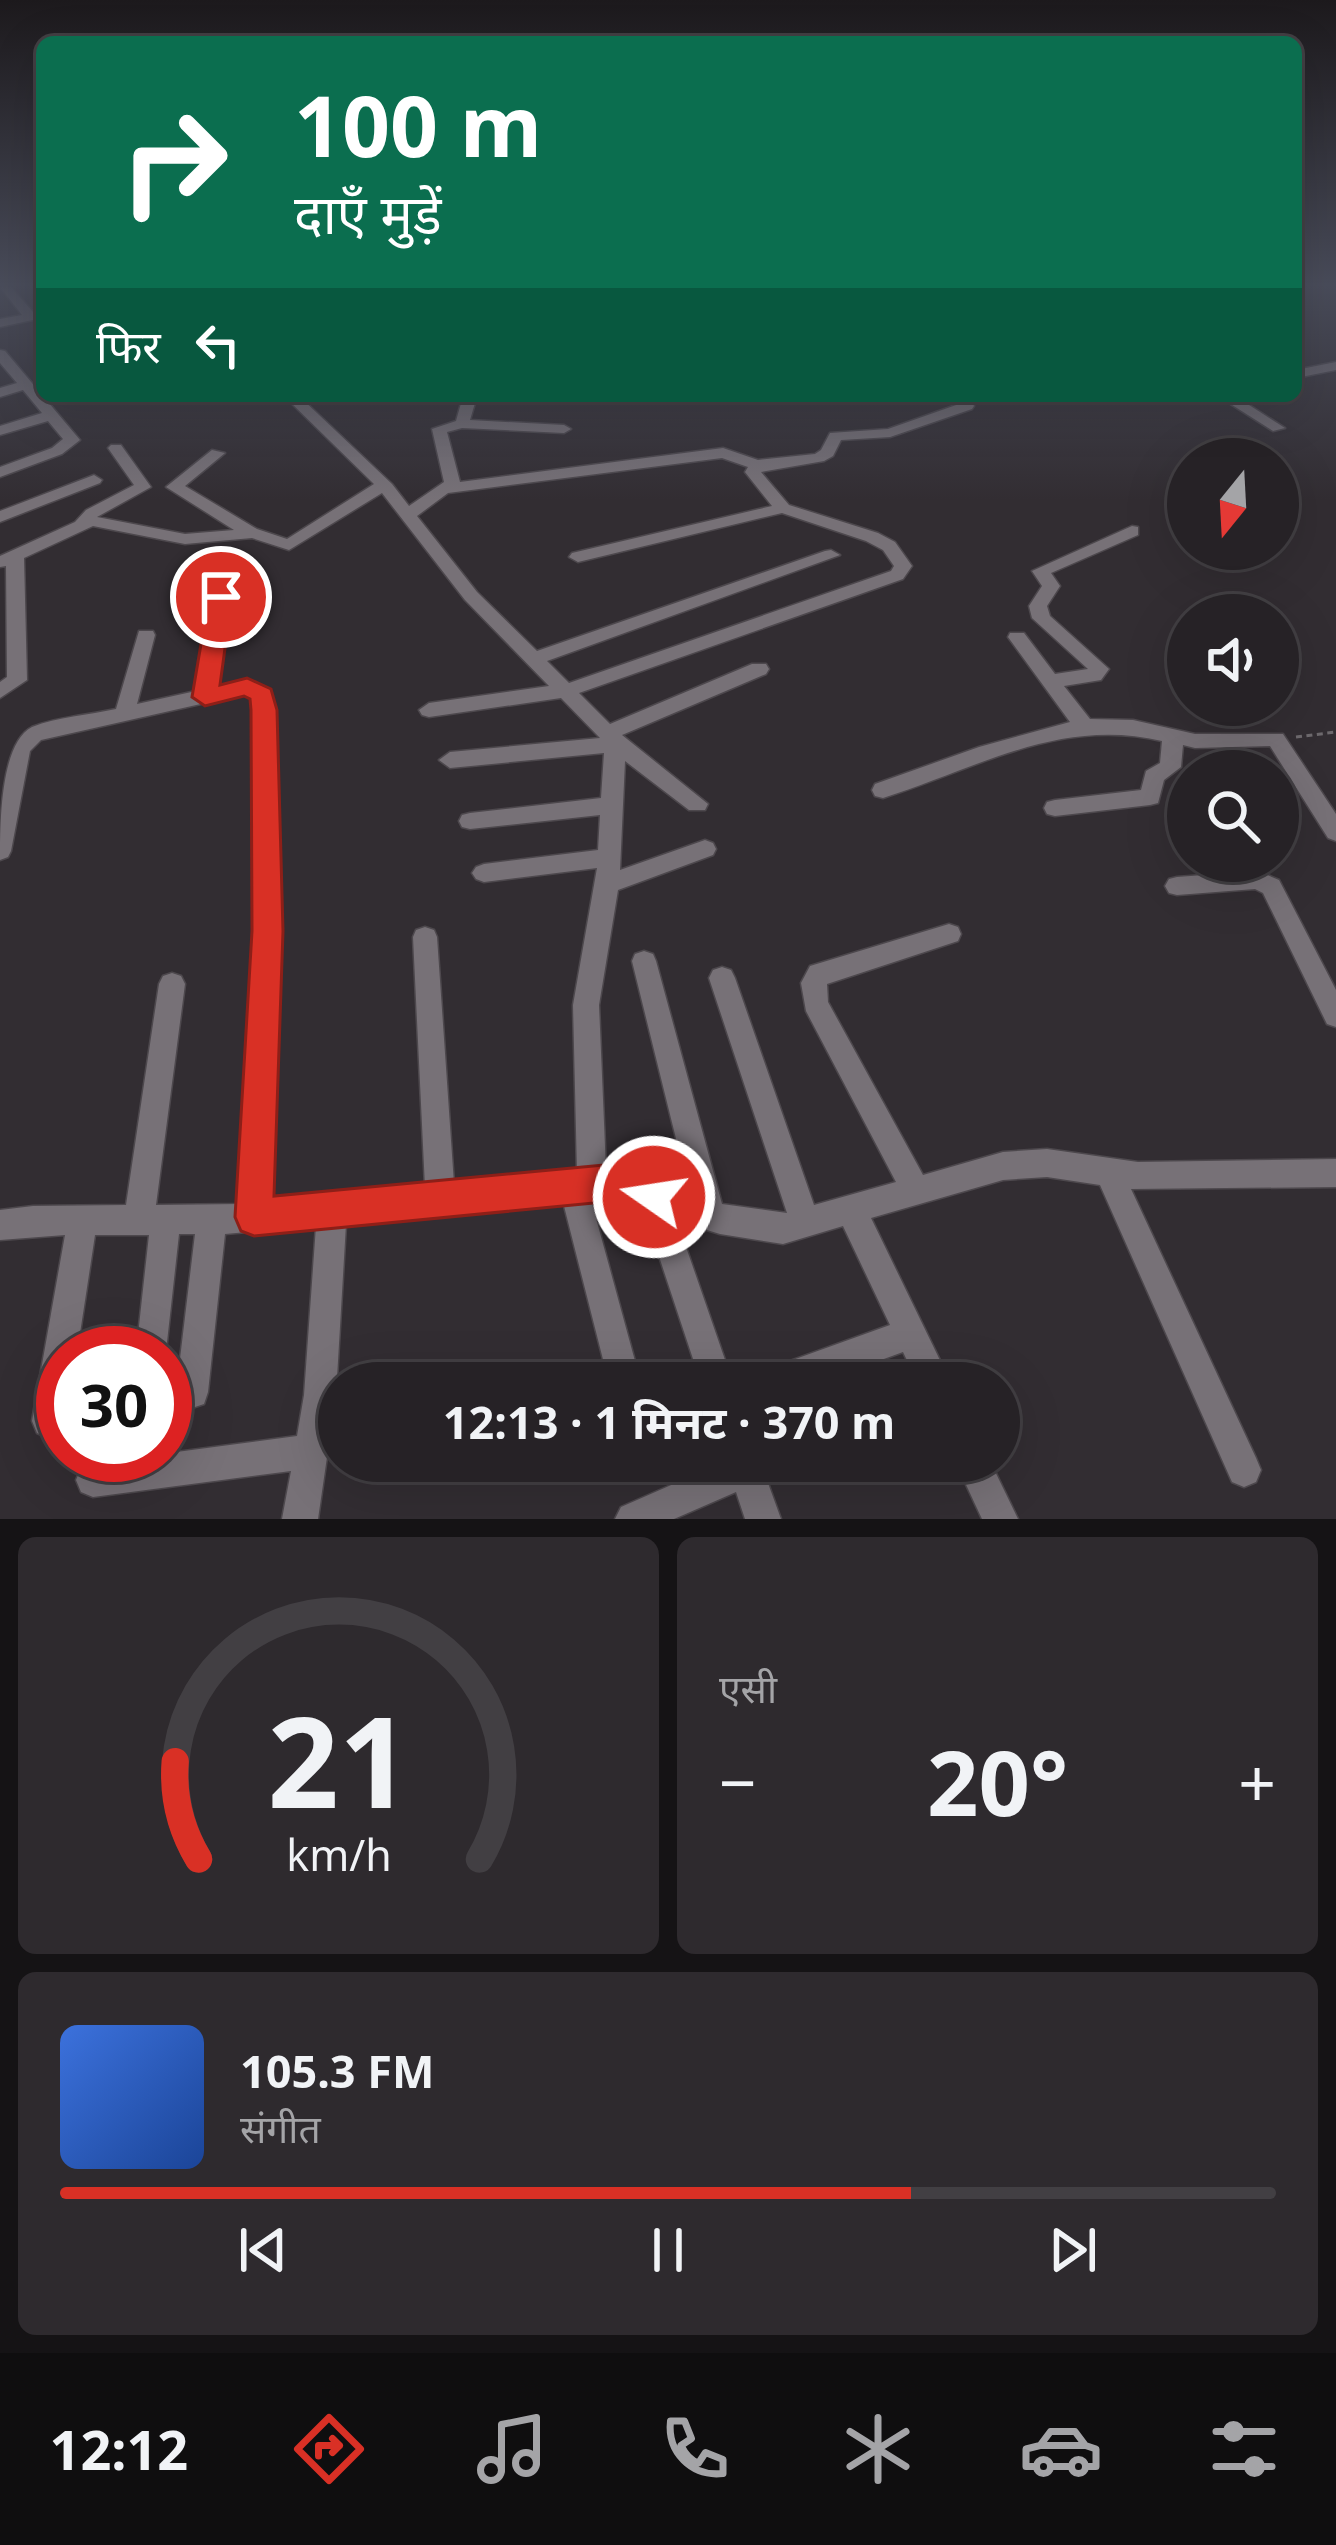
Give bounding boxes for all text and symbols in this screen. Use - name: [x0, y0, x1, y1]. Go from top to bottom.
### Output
- text: 100 m: [294, 67, 542, 182]
- icon: right: [96, 84, 252, 240]
- text: दाएँ मुड़ें: [294, 176, 442, 250]
- icon: left: [185, 312, 251, 378]
- text: फिर: [96, 315, 161, 376]
- north arrow: [1167, 438, 1299, 570]
- map controls: [1167, 438, 1299, 882]
- pin: [170, 546, 272, 648]
- icon: arrive: [188, 564, 254, 630]
- button: sound: [1167, 594, 1299, 726]
- button: search: [1167, 750, 1299, 882]
- position arrow: [591, 1134, 717, 1260]
- speed limit sign: 30: [36, 1326, 192, 1482]
- text: 12:13 · 1 मिनट · 370 m: [443, 1391, 895, 1452]
- text: एसी: [719, 1661, 777, 1714]
- text: 21: [267, 1675, 410, 1845]
- text: 20°: [927, 1720, 1068, 1842]
- text: −: [719, 1736, 757, 1826]
- text: +: [1238, 1736, 1276, 1826]
- text: km/h: [286, 1824, 391, 1883]
- text: 105.3 FM: [240, 2040, 434, 2101]
- text: संगीत: [240, 2101, 321, 2154]
- icon: previous: [230, 2217, 296, 2283]
- icon: pause: [635, 2217, 701, 2283]
- icon: next: [1040, 2217, 1106, 2283]
- icon: directions: [287, 2407, 371, 2491]
- icon: music: [470, 2407, 554, 2491]
- icon: phone: [653, 2407, 737, 2491]
- icon: climate: [836, 2407, 920, 2491]
- icon: car: [1019, 2407, 1103, 2491]
- icon: filters: [1202, 2407, 1286, 2491]
- text: 12:12: [50, 2412, 188, 2486]

